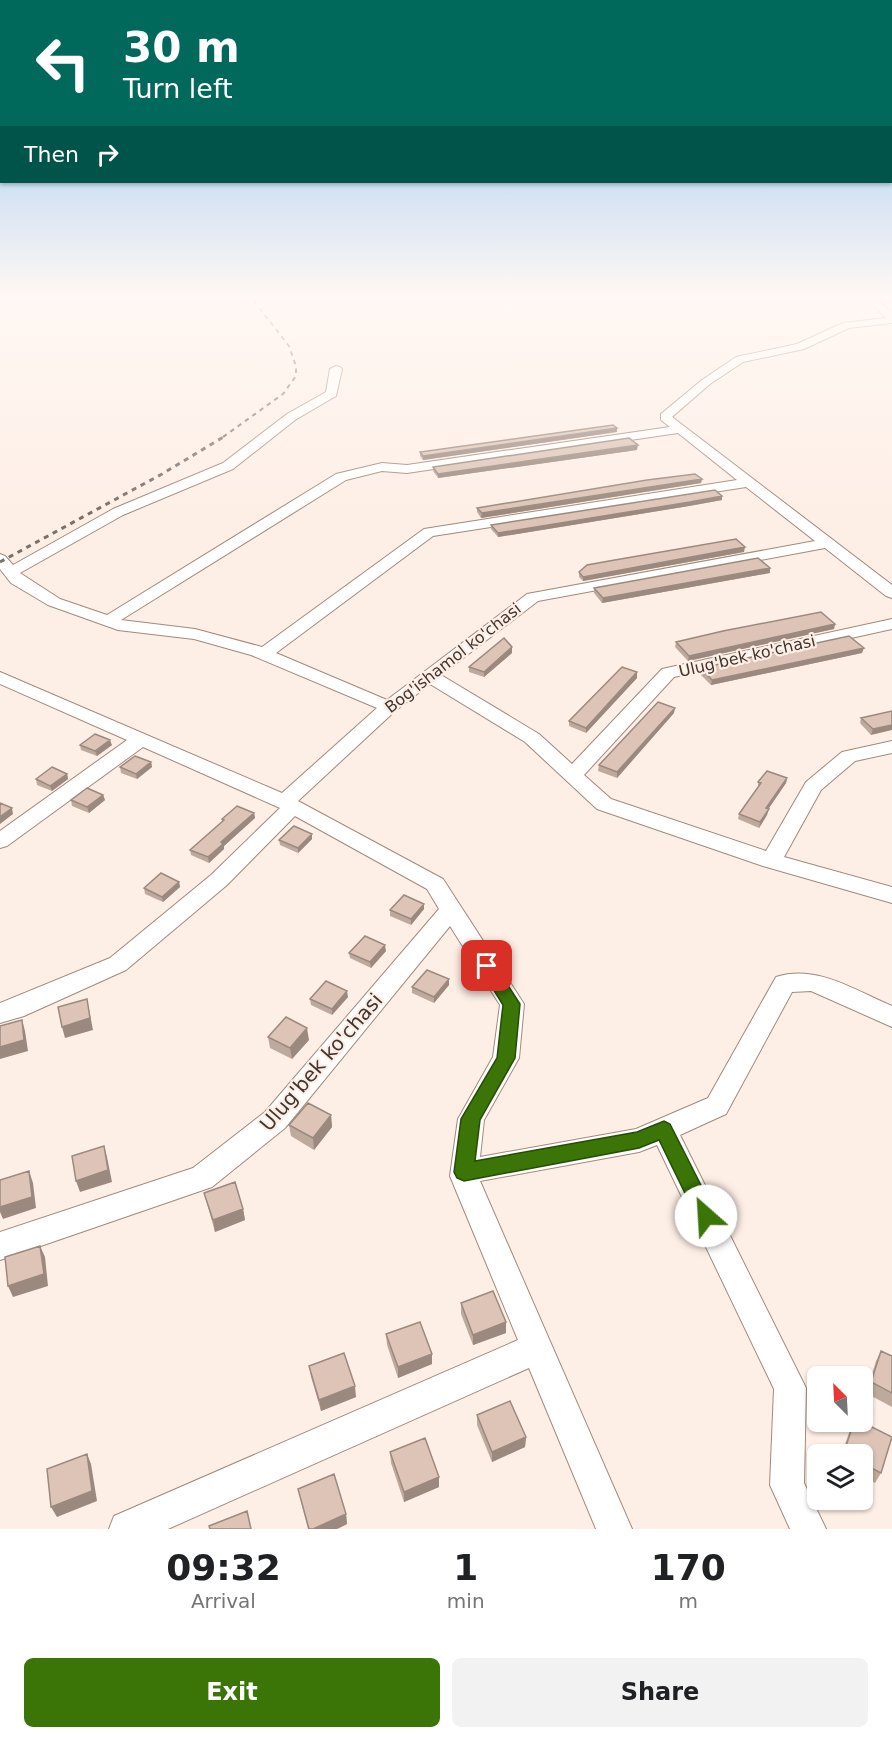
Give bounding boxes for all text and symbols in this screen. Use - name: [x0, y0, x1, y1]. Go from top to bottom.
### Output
- text: 30 m: [123, 23, 240, 72]
- icon: left: [24, 24, 102, 102]
- text: Turn left: [123, 73, 233, 104]
- icon: right: [91, 138, 124, 171]
- text: Then: [24, 142, 79, 167]
- street label: Bog'ishamol ko'chasi: [381, 599, 525, 717]
- street label: Ulug'bek ko'chasi: [677, 631, 817, 681]
- pin: [461, 940, 512, 991]
- icon: arrive: [470, 949, 503, 982]
- street label: Ulug'bek ko'chasi: [255, 988, 387, 1136]
- position arrow: [674, 1184, 738, 1248]
- north arrow: [807, 1366, 873, 1432]
- map controls: [807, 1366, 873, 1510]
- button: layers: [807, 1444, 873, 1510]
- text: 09:32: [166, 1547, 281, 1588]
- text: 1: [453, 1547, 478, 1588]
- text: 170: [651, 1547, 726, 1588]
- text: Arrival: [191, 1589, 256, 1613]
- text: min: [447, 1589, 485, 1613]
- text: m: [679, 1589, 698, 1613]
- button: Exit: [24, 1658, 440, 1727]
- button: Share: [452, 1658, 868, 1727]

